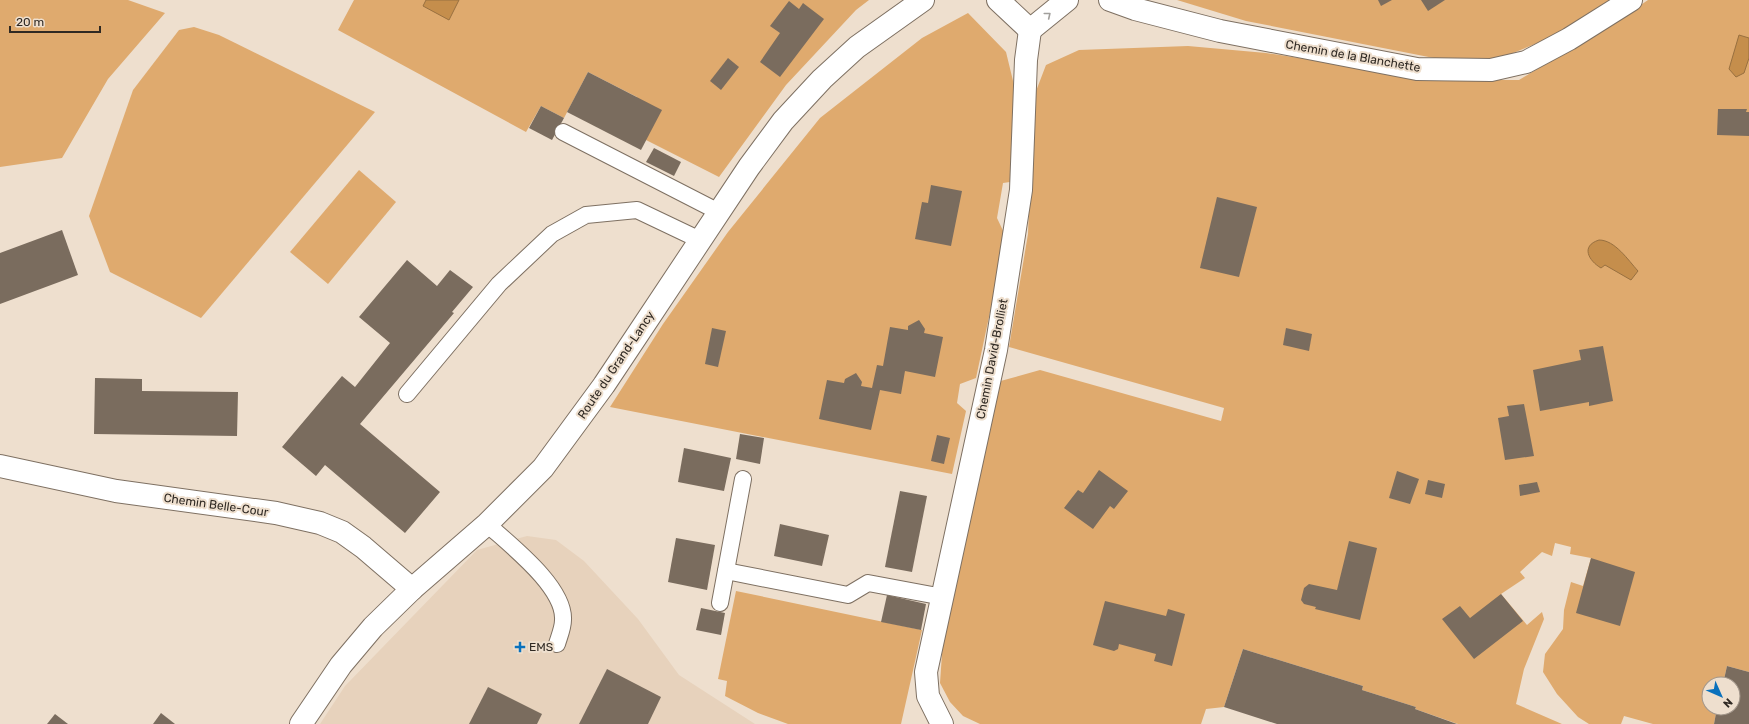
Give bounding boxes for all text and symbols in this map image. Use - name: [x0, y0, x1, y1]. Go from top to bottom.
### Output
- scale bar: [10, 8, 100, 34]
- one-way arrow: [1044, 13, 1051, 20]
- text: 20 m: [16, 15, 44, 29]
- street label: Chemin de la Blanchette: [1285, 37, 1422, 75]
- street label: Chemin David-Brolliet: [973, 297, 1011, 420]
- street label: Route du Grand-Lancy: [575, 308, 657, 421]
- street label: Chemin Belle-Cour: [163, 491, 270, 519]
- place label: EMS: [529, 640, 553, 654]
- marker: EMS: [514, 641, 526, 653]
- north arrow: [1701, 676, 1741, 716]
- text: N: [1720, 695, 1735, 710]

